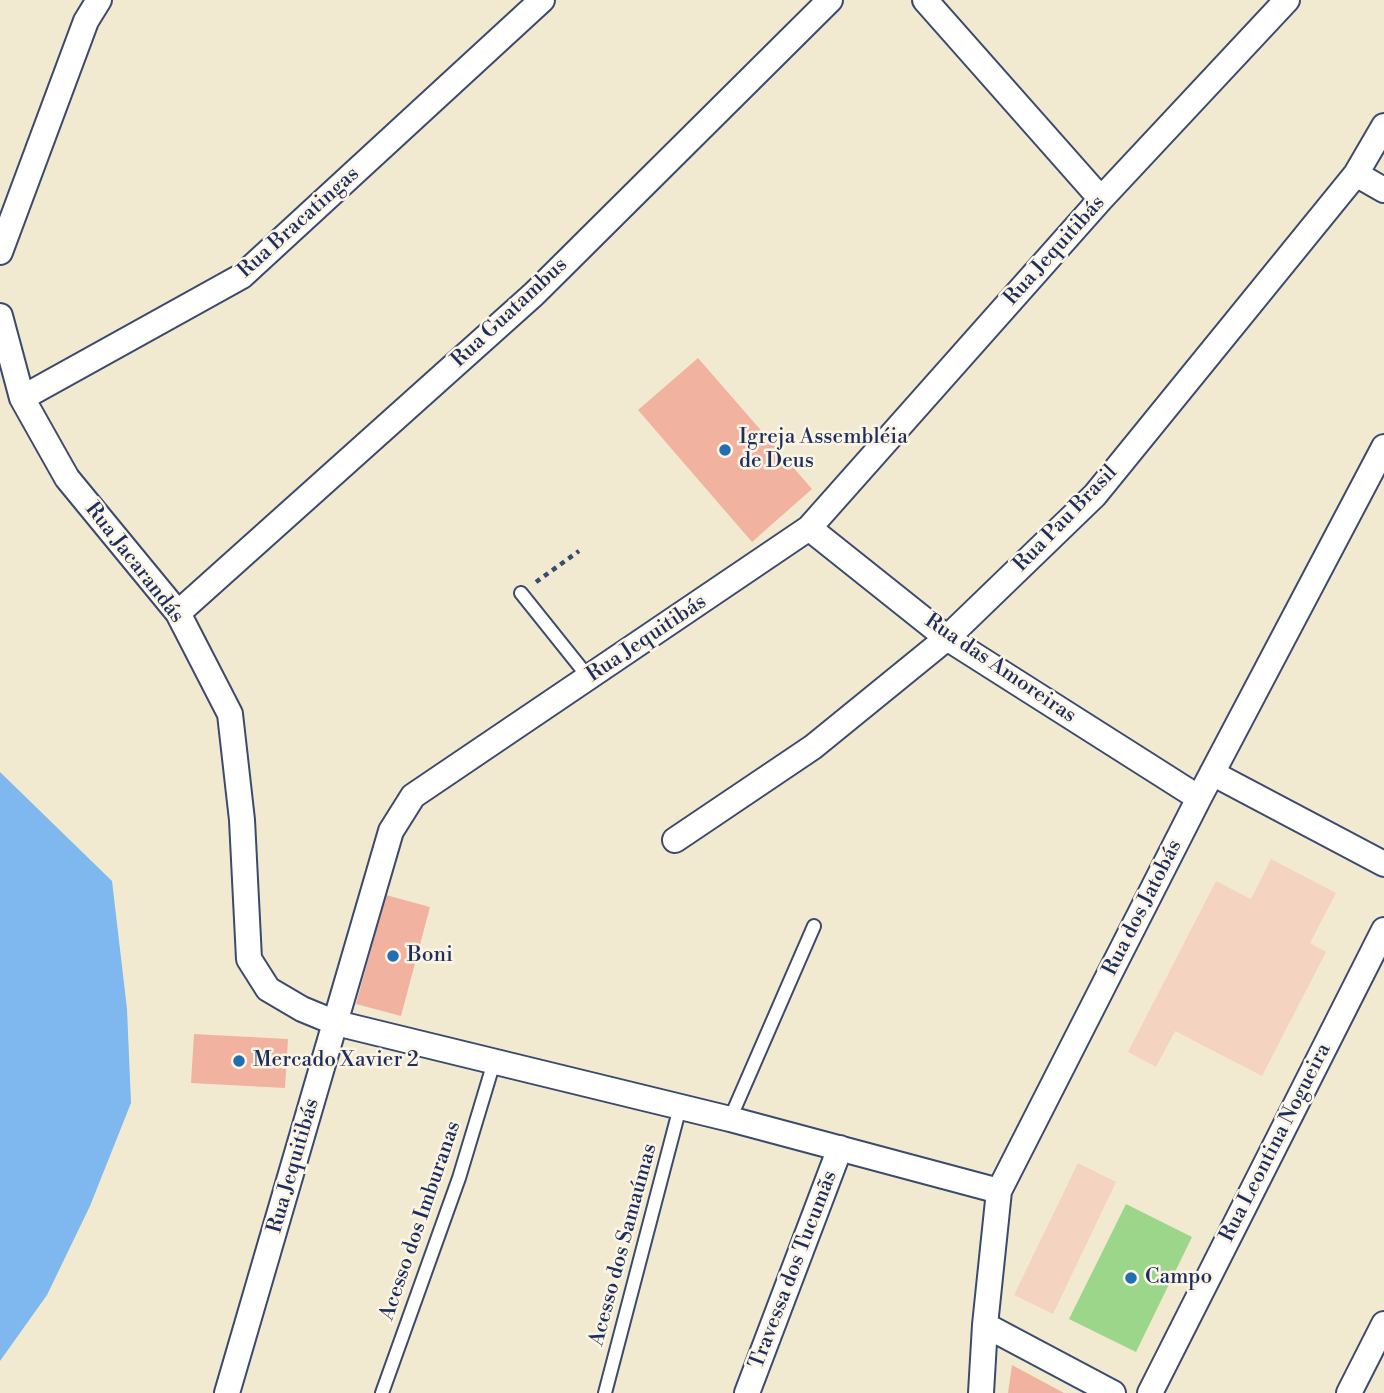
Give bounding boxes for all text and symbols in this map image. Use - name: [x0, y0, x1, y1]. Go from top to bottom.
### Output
- street label: Rua Bracatingas: [233, 162, 365, 284]
- street label: Rua Jequitibás: [999, 191, 1111, 311]
- street label: Rua Guatambus: [447, 253, 573, 373]
- place label: Igreja Assembléia de Deus: [739, 425, 908, 475]
- marker: Igreja Assembléia de Deus: [717, 442, 733, 458]
- street label: Rua Pau Brasil: [1009, 460, 1123, 578]
- street label: Rua Jacarandás: [79, 498, 189, 628]
- street label: Rua Jequitibás: [582, 590, 712, 688]
- street label: Rua das Amoreiras: [919, 609, 1081, 729]
- street label: Rua dos Jatobás: [1098, 836, 1188, 980]
- place label: Boni: [407, 943, 453, 969]
- marker: Boni: [385, 948, 401, 964]
- street label: Rua Leontina Nogueira: [1215, 1040, 1337, 1246]
- place label: Mercado Xavier 2: [253, 1048, 419, 1074]
- marker: Mercado Xavier 2: [231, 1053, 247, 1069]
- street label: Rua Jequitibás: [263, 1096, 325, 1236]
- street label: Acesso dos Imburanas: [375, 1118, 467, 1324]
- street label: Acesso dos Samaúmas: [585, 1141, 663, 1349]
- street label: Travessa dos Tucumãs: [745, 1167, 843, 1373]
- place label: Campo: [1145, 1265, 1212, 1291]
- marker: Campo: [1123, 1270, 1139, 1286]

